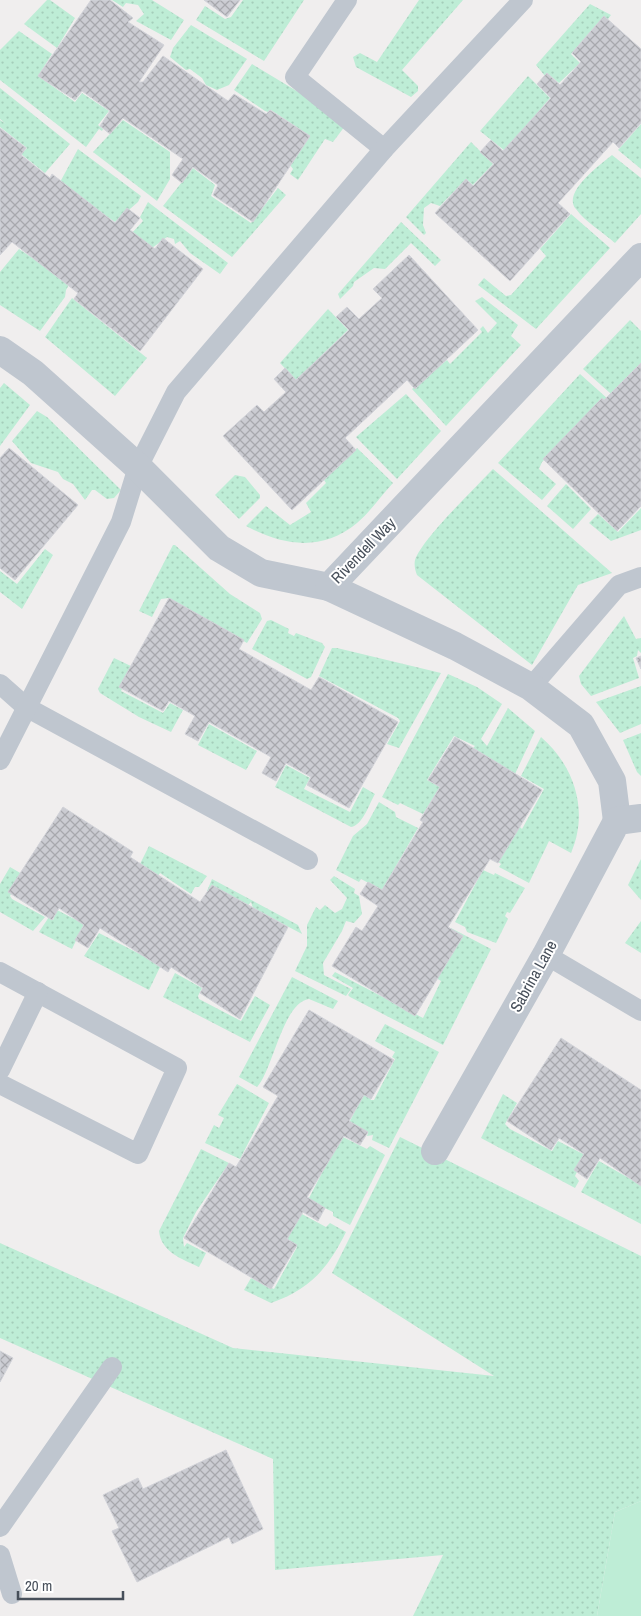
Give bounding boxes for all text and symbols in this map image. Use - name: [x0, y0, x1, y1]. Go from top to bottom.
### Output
- street label: Rivendell Way: [326, 512, 400, 588]
- street label: Sabrina Lane: [504, 936, 562, 1016]
- scale bar: [18, 1568, 122, 1600]
- text: 20 m: [25, 1575, 52, 1596]

